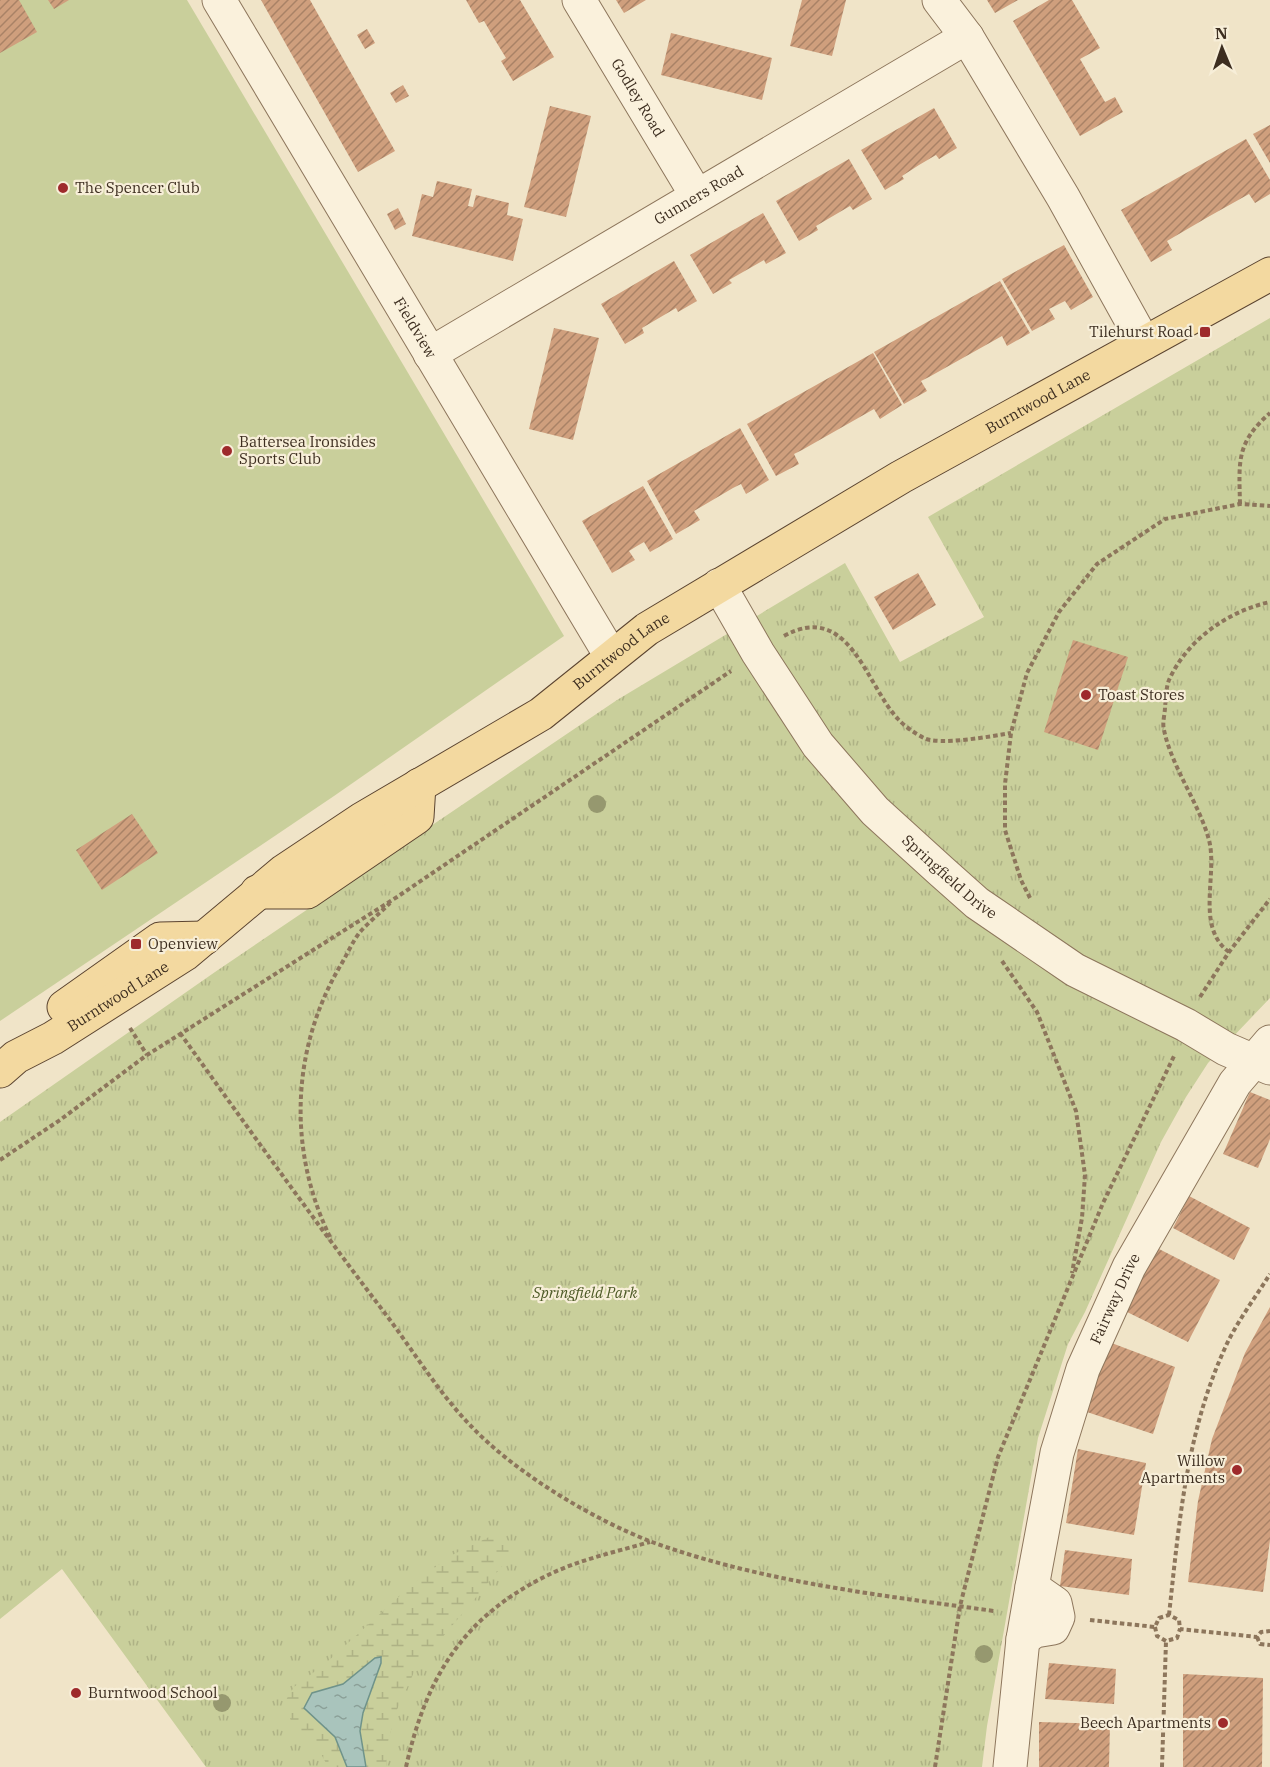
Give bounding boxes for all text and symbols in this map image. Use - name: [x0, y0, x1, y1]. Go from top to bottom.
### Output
- north arrow: [1192, 18, 1252, 78]
- text: N: [1215, 23, 1228, 43]
- street label: Godley Road: [607, 55, 669, 140]
- street label: Gunners Road: [650, 161, 747, 229]
- place label: The Spencer Club: [75, 178, 200, 197]
- marker: The Spencer Club: [56, 181, 70, 195]
- street label: Fieldview: [390, 294, 441, 362]
- place label: Tilehurst Road: [1089, 322, 1193, 341]
- marker: Tilehurst Road: [1198, 325, 1212, 339]
- street label: Burntwood Lane: [982, 365, 1094, 438]
- place label: Battersea Ironsides Sports Club: [239, 432, 376, 468]
- marker: Battersea Ironsides Sports Club: [220, 444, 234, 458]
- street label: Burntwood Lane: [569, 608, 673, 694]
- place label: Toast Stores: [1098, 685, 1184, 704]
- marker: Toast Stores: [1079, 688, 1093, 702]
- street label: Springfield Drive: [898, 830, 1001, 923]
- place label: Openview: [148, 934, 218, 953]
- marker: Openview: [129, 937, 143, 951]
- street label: Burntwood Lane: [63, 957, 172, 1036]
- street label: Fairway Drive: [1086, 1250, 1144, 1347]
- park label: Springfield Park: [532, 1283, 638, 1302]
- place label: Willow Apartments: [1141, 1451, 1225, 1487]
- marker: Willow Apartments: [1230, 1463, 1244, 1477]
- place label: Burntwood School: [88, 1683, 218, 1702]
- marker: Burntwood School: [69, 1686, 83, 1700]
- place label: Beech Apartments: [1080, 1713, 1211, 1732]
- marker: Beech Apartments: [1216, 1716, 1230, 1730]

